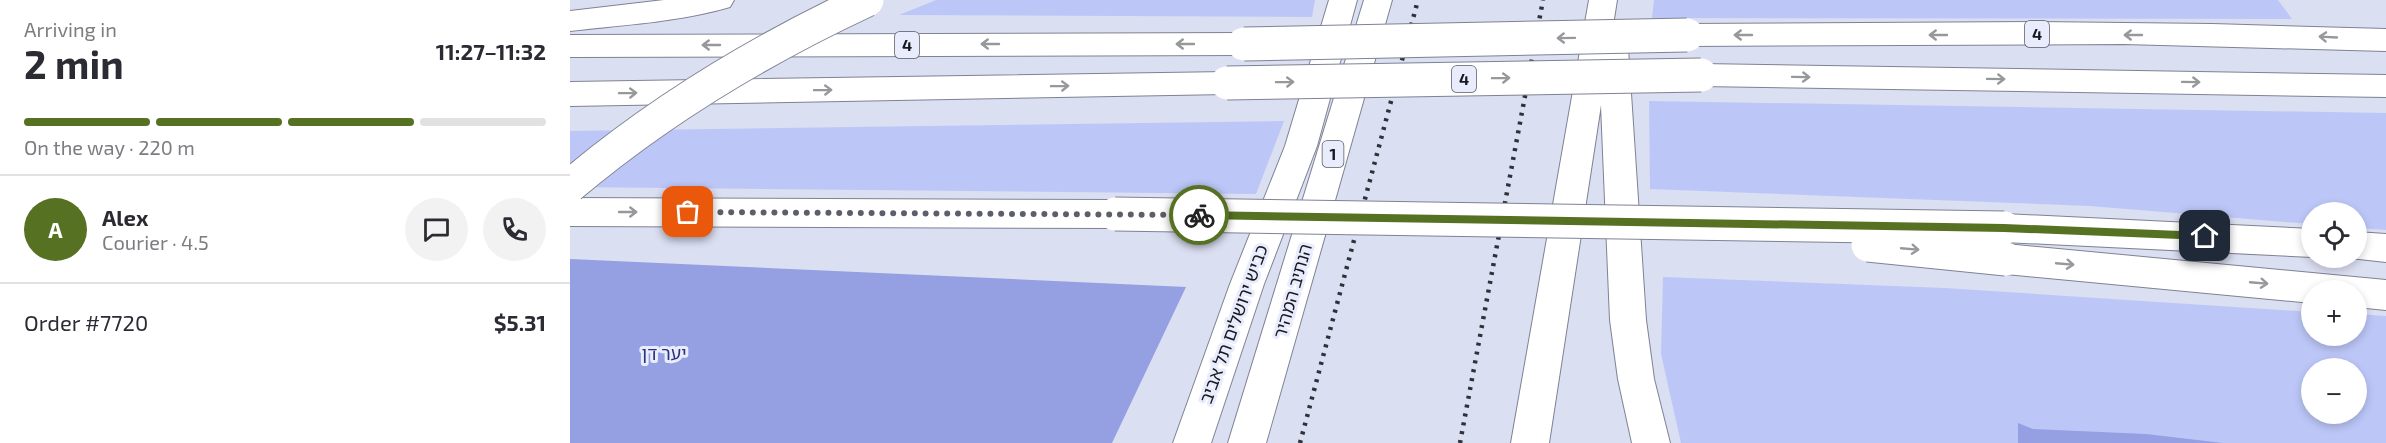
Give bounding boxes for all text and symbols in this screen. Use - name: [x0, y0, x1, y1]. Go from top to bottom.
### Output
- text: Arriving in: [24, 17, 117, 41]
- road number: 4: [2025, 21, 2049, 47]
- one-way arrow: [1733, 29, 1753, 41]
- one-way arrow: [1928, 29, 1948, 41]
- one-way arrow: [2123, 29, 2143, 40]
- one-way arrow: [2318, 31, 2338, 42]
- road number: 4: [895, 32, 919, 58]
- one-way arrow: [1556, 32, 1576, 43]
- text: 11:27–11:32: [436, 38, 546, 64]
- one-way arrow: [981, 38, 1001, 50]
- one-way arrow: [1176, 38, 1196, 50]
- one-way arrow: [702, 39, 722, 51]
- text: 2 min: [24, 40, 124, 87]
- road number: 4: [1452, 66, 1476, 92]
- one-way arrow: [1791, 71, 1811, 82]
- one-way arrow: [1491, 73, 1511, 84]
- one-way arrow: [1986, 73, 2006, 85]
- one-way arrow: [1275, 76, 1295, 88]
- one-way arrow: [2181, 76, 2201, 88]
- one-way arrow: [1050, 80, 1070, 92]
- one-way arrow: [813, 84, 833, 96]
- one-way arrow: [618, 87, 638, 99]
- text: On the way · 220 m: [24, 135, 195, 159]
- road number: 1: [1322, 141, 1344, 167]
- courier: [1169, 185, 1229, 245]
- pin: [662, 186, 713, 237]
- icon: bag: [671, 195, 704, 228]
- button: chat: [405, 198, 468, 261]
- button: phone: [483, 198, 546, 261]
- icon: bike: [1183, 199, 1216, 232]
- map controls: [2301, 202, 2367, 424]
- button: locate: [2301, 202, 2367, 268]
- text: Alex: [102, 204, 148, 230]
- one-way arrow: [618, 206, 638, 218]
- pin: [2179, 210, 2230, 261]
- text: A: [48, 216, 63, 242]
- icon: home: [2188, 219, 2221, 252]
- text: Courier · 4.5: [102, 230, 209, 254]
- street label: כביש ירושלים תל אביב: [1194, 241, 1272, 406]
- street label: הנתיב המהיר: [1268, 241, 1316, 341]
- one-way arrow: [1899, 244, 1919, 255]
- one-way arrow: [2054, 259, 2074, 270]
- one-way arrow: [2248, 278, 2268, 289]
- button: +: [2301, 280, 2367, 346]
- text: Order #7720: [24, 309, 148, 335]
- text: $5.31: [494, 309, 546, 335]
- park label: יער דן: [641, 342, 687, 364]
- button: −: [2301, 358, 2367, 424]

